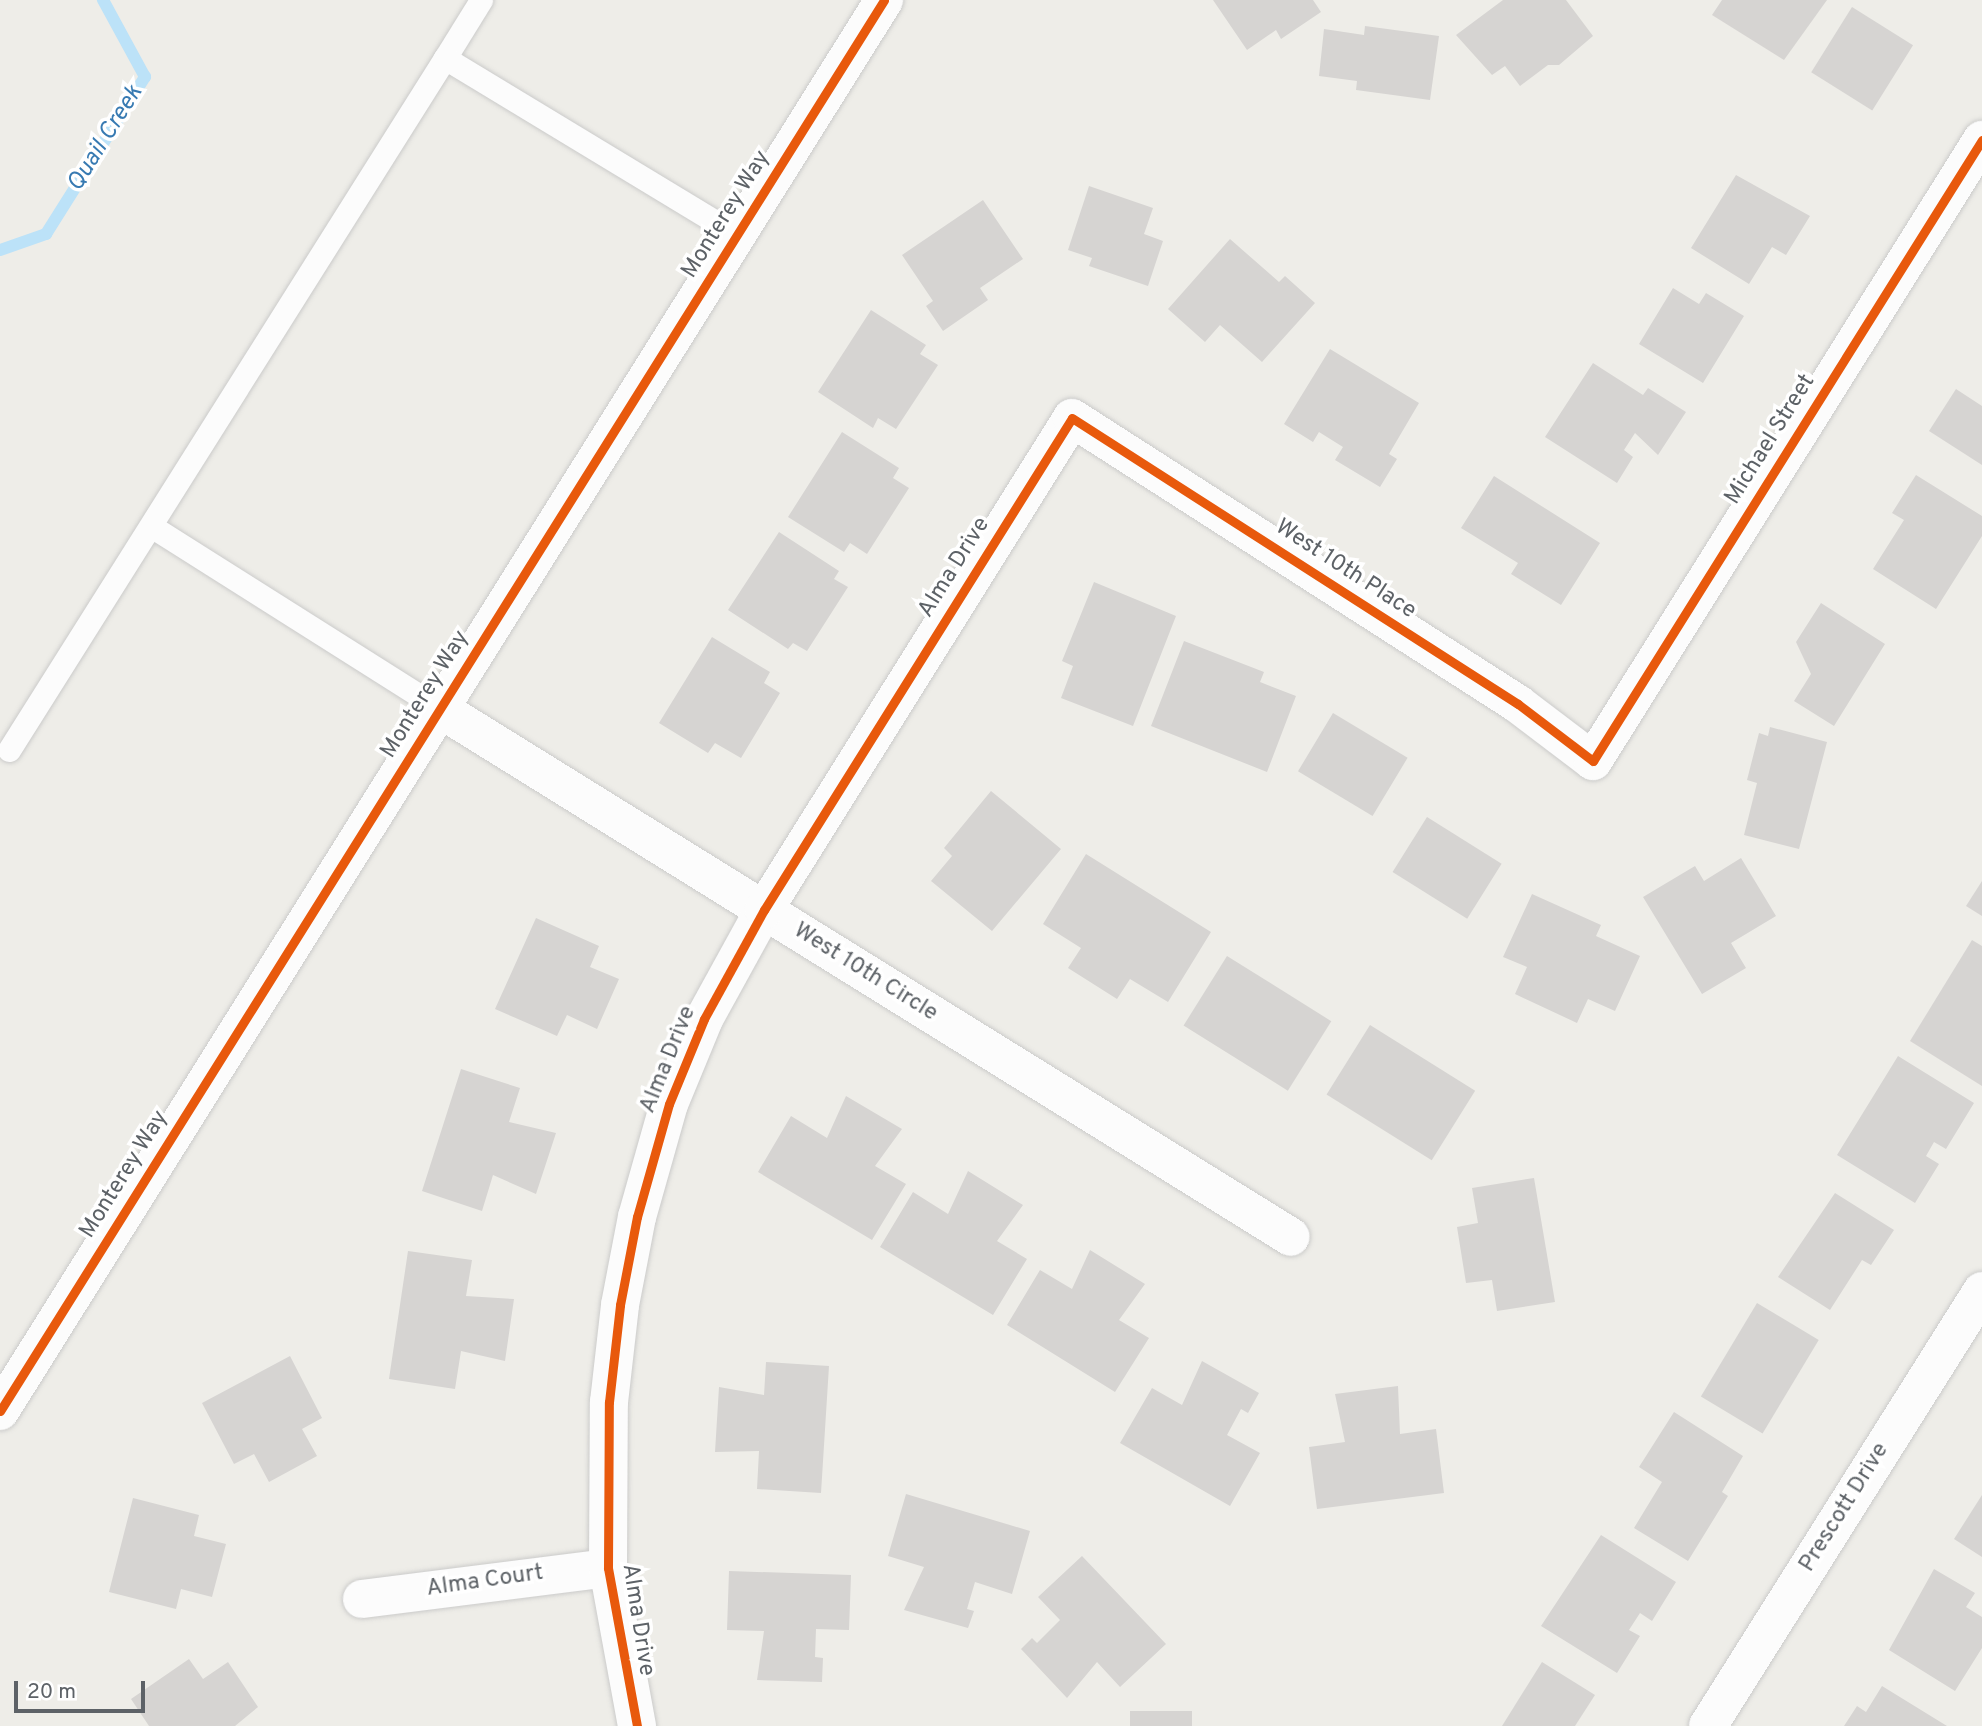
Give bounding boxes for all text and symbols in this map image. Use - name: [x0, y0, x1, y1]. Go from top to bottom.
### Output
- water label: Quail Creek: [62, 81, 150, 197]
- street label: Monterey Way: [677, 146, 777, 284]
- street label: Michael Street: [1720, 370, 1822, 510]
- street label: Alma Drive: [913, 513, 997, 623]
- street label: West 10th Place: [1269, 514, 1421, 626]
- street label: Monterey Way: [376, 626, 476, 764]
- street label: West 10th Circle: [788, 918, 942, 1028]
- street label: Alma Drive: [635, 1002, 703, 1118]
- street label: Monterey Way: [75, 1106, 175, 1244]
- street label: Prescott Drive: [1794, 1438, 1896, 1578]
- street label: Alma Court: [425, 1560, 545, 1604]
- street label: Alma Drive: [615, 1562, 659, 1678]
- scale bar: [18, 1666, 149, 1710]
- text: 20 m: [27, 1679, 76, 1706]

